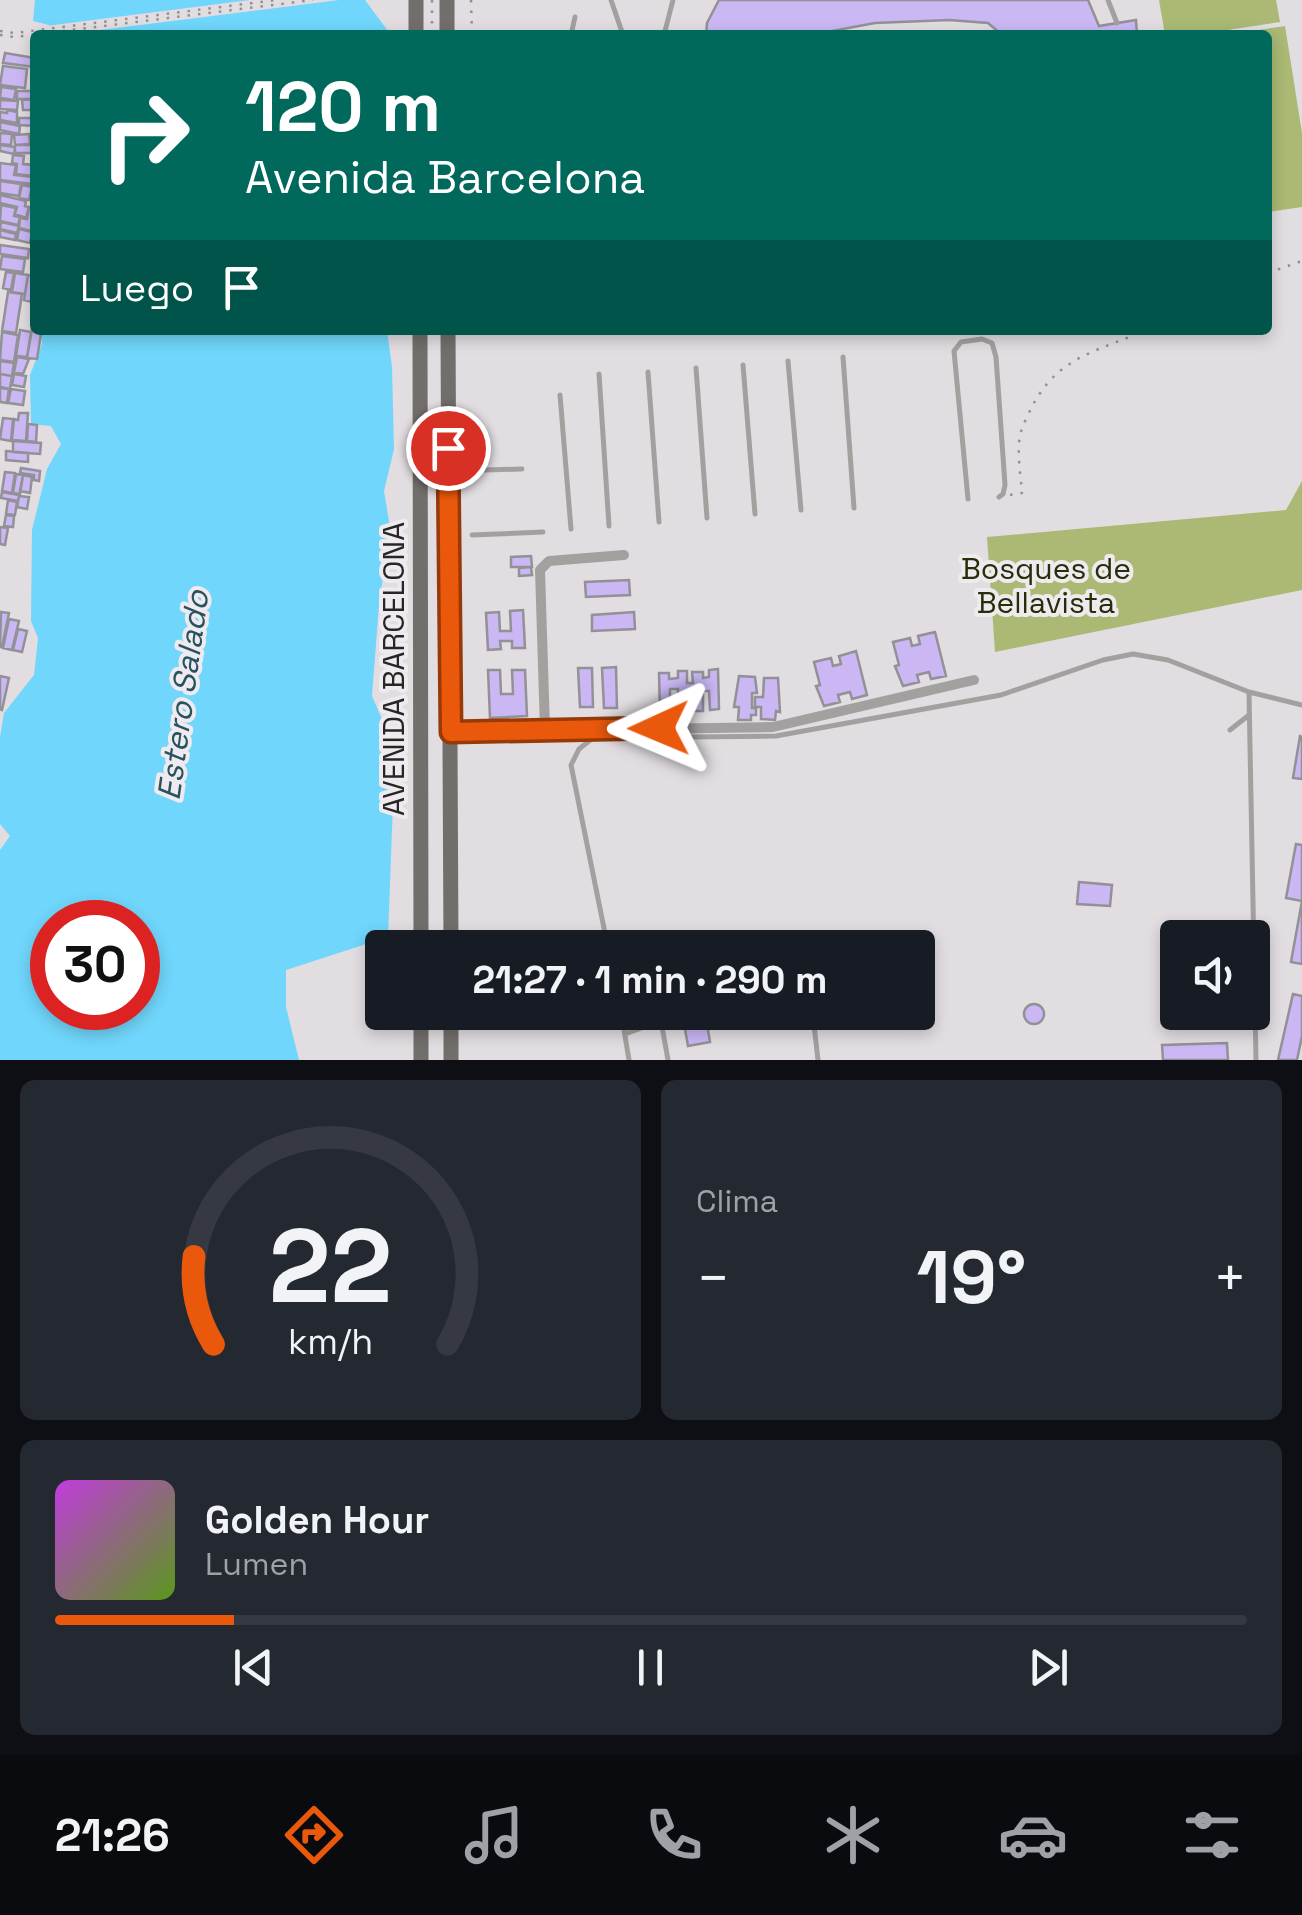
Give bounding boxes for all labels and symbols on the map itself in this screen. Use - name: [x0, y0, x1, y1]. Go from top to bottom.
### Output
- pin: [406, 406, 491, 491]
- street label: AVENIDA BARCELONA: [374, 522, 413, 816]
- park label: Bosques de Bellavista: [961, 549, 1131, 622]
- water label: Estero Salado: [148, 586, 218, 802]
- position arrow: [607, 676, 711, 780]
- speed limit sign: 30: [30, 900, 160, 1030]

